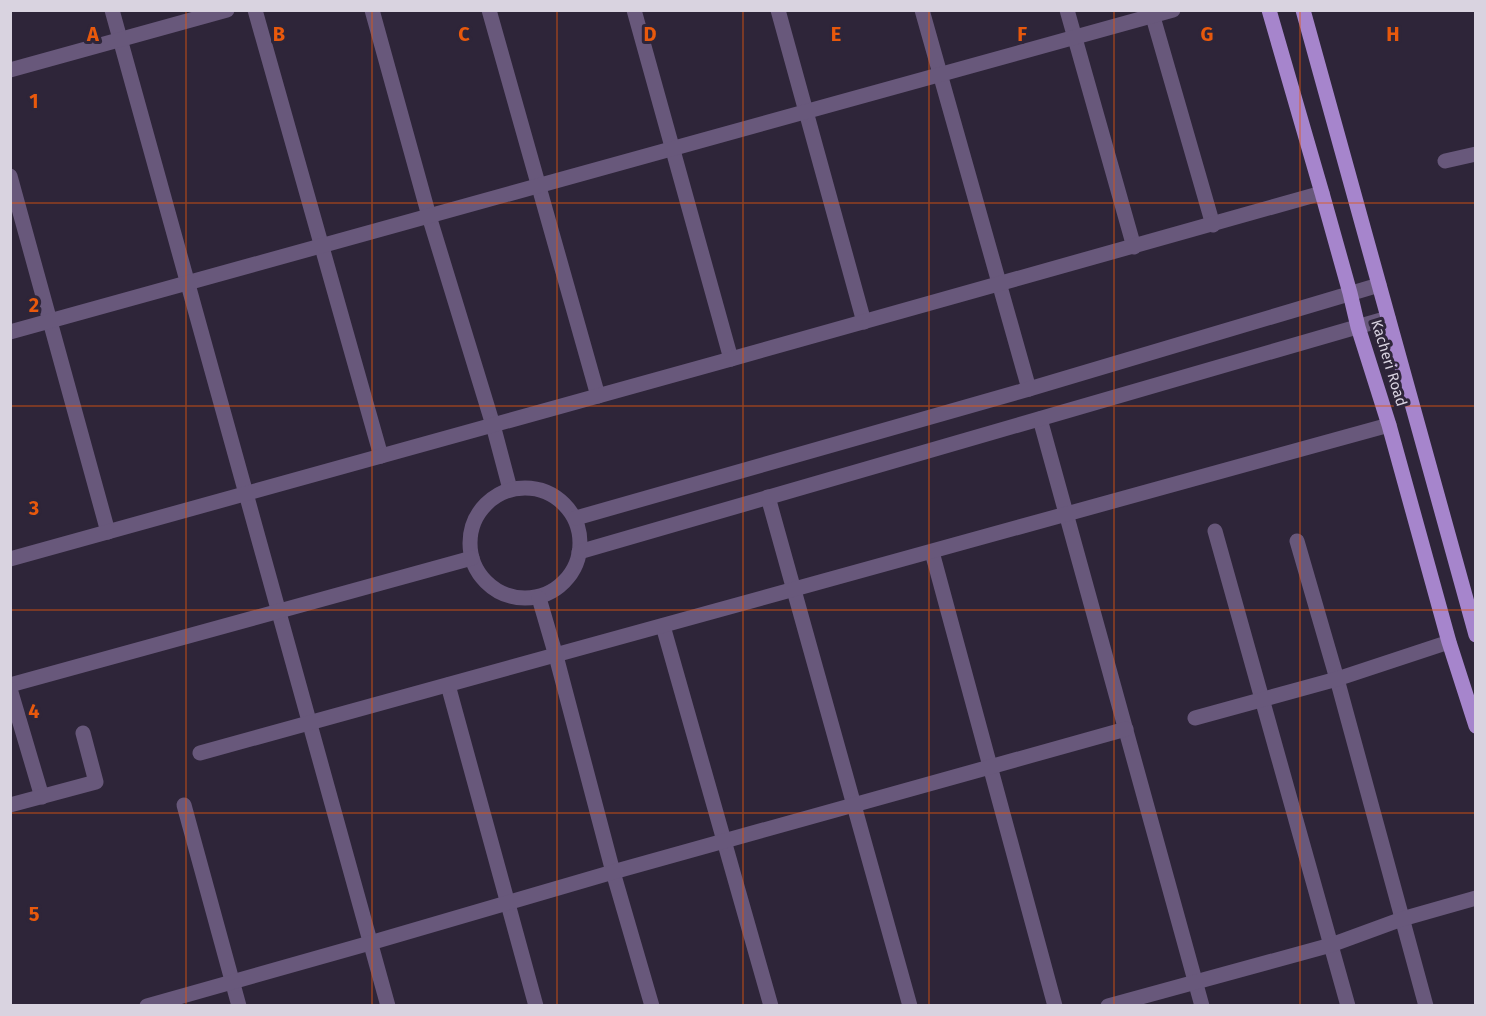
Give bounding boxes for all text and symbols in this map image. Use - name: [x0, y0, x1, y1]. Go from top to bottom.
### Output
- text: A: [86, 22, 100, 46]
- text: B: [273, 22, 285, 46]
- text: C: [458, 22, 470, 46]
- text: D: [643, 22, 657, 46]
- text: E: [831, 22, 841, 46]
- text: F: [1017, 22, 1027, 46]
- text: G: [1201, 22, 1213, 46]
- text: H: [1386, 22, 1400, 46]
- text: 1: [29, 89, 39, 113]
- text: 2: [29, 293, 39, 317]
- street label: Kacheri Road: [1367, 318, 1411, 408]
- text: 3: [28, 496, 39, 520]
- text: 4: [28, 699, 40, 723]
- text: 5: [29, 902, 40, 926]

